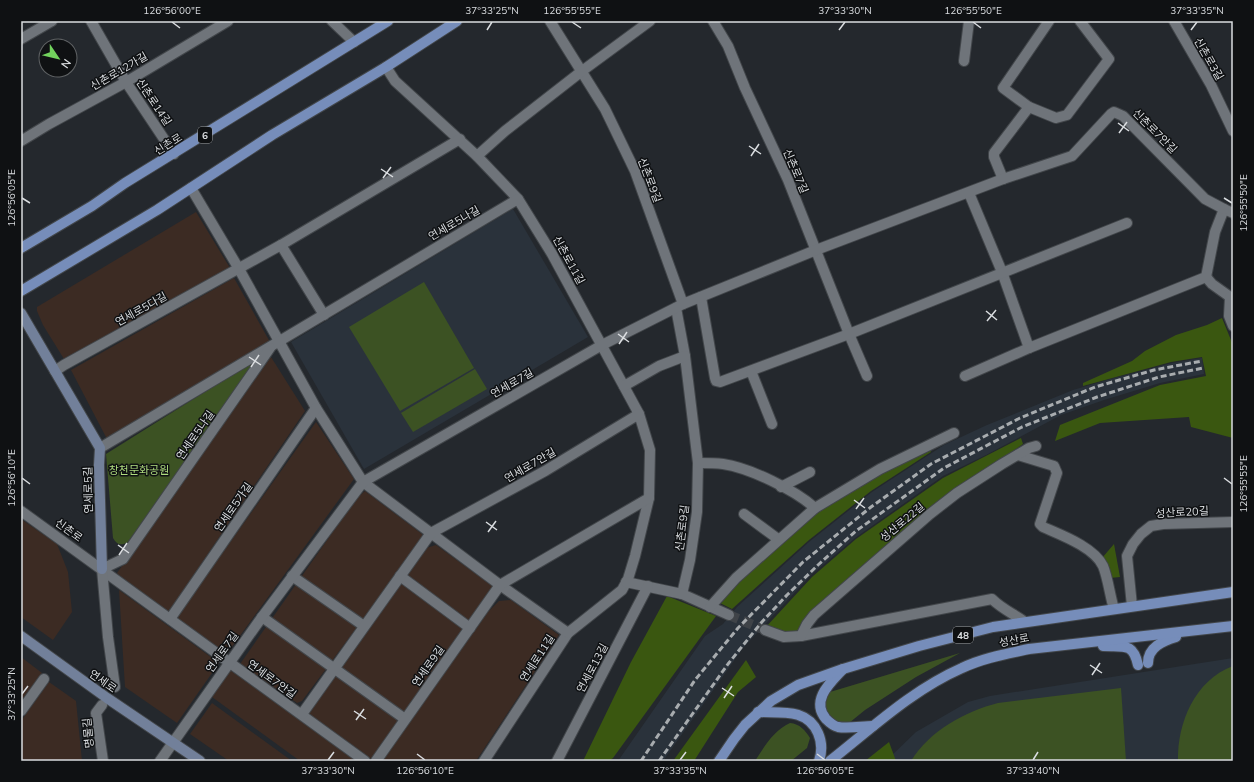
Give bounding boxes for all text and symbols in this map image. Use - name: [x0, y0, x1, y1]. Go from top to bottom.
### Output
- text: 126°56'00"E: [143, 4, 201, 17]
- text: 37°33'25"N: [465, 4, 519, 17]
- text: 126°55'55"E: [543, 4, 601, 17]
- text: 37°33'30"N: [818, 4, 872, 17]
- text: 126°55'50"E: [944, 4, 1002, 17]
- text: 37°33'35"N: [1170, 4, 1224, 17]
- street label: 신촌로3길: [1191, 35, 1227, 83]
- north arrow: [38, 38, 78, 78]
- street label: 신촌로12가길: [88, 49, 150, 93]
- text: N: [58, 56, 74, 71]
- street label: 신촌로14길: [133, 76, 175, 128]
- street label: 신촌로7안길: [1130, 106, 1180, 156]
- road number: 6: [198, 127, 212, 143]
- street label: 신촌로: [151, 130, 185, 158]
- street label: 신촌로7길: [780, 147, 812, 195]
- street label: 신촌로9길: [635, 156, 665, 204]
- text: 126°56'05"E: [5, 169, 18, 227]
- text: 126°55'50"E: [1237, 174, 1250, 232]
- street label: 연세로5나길: [426, 203, 482, 243]
- street label: 신촌로11길: [550, 233, 588, 287]
- street label: 연세로5다길: [113, 289, 169, 329]
- street label: 연세로7길: [488, 365, 536, 401]
- street label: 연세로5나길: [173, 408, 217, 462]
- street label: 연세로7안길: [502, 445, 558, 485]
- text: 126°56'10"E: [5, 449, 18, 507]
- text: 126°55'55"E: [1237, 455, 1250, 513]
- park label: 창천문화공원: [109, 463, 169, 477]
- street label: 연세로5길: [81, 466, 95, 514]
- street label: 연세로5가길: [211, 480, 255, 534]
- street label: 성산로22길: [877, 499, 927, 545]
- street label: 신촌로9길: [672, 504, 692, 552]
- street label: 성산로20길: [1155, 504, 1209, 520]
- street label: 신촌로: [53, 515, 85, 545]
- road number: 48: [953, 627, 973, 643]
- street label: 연세로7길: [202, 629, 242, 675]
- street label: 성산로: [998, 630, 1030, 650]
- street label: 연세로11길: [517, 632, 557, 684]
- street label: 연세로13길: [573, 641, 611, 695]
- street label: 연세로9길: [409, 643, 447, 689]
- street label: 연세로7안길: [245, 657, 299, 701]
- text: 37°33'25"N: [5, 667, 18, 721]
- street label: 연세로: [87, 667, 119, 695]
- street label: 명물길: [79, 717, 97, 749]
- text: 37°33'30"N: [301, 764, 355, 777]
- text: 126°56'10"E: [396, 764, 454, 777]
- text: 37°33'35"N: [653, 764, 707, 777]
- text: 126°56'05"E: [796, 764, 854, 777]
- text: 37°33'40"N: [1006, 764, 1060, 777]

